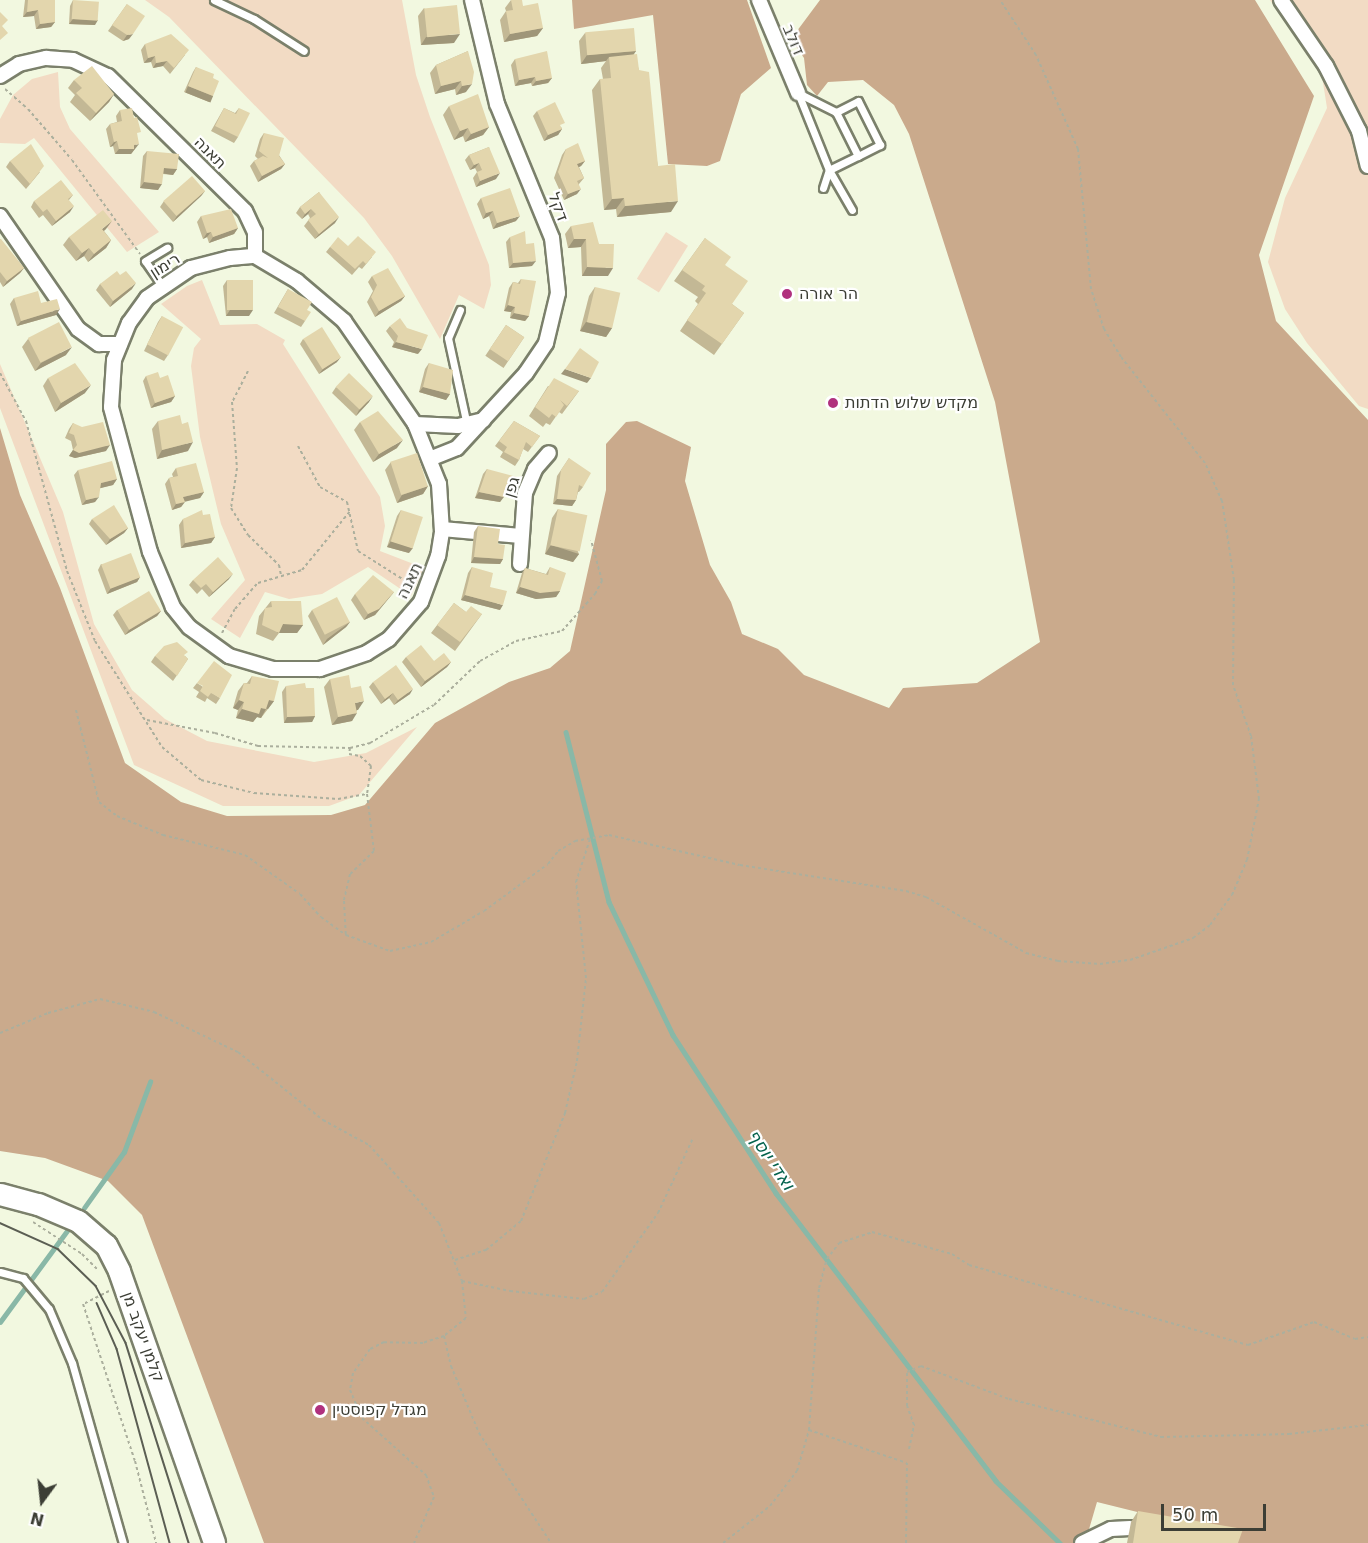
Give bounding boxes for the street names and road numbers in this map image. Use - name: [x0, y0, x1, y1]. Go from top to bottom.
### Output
- street label: דולב: [778, 22, 808, 58]
- street label: תאנה: [190, 133, 230, 173]
- street label: דקל: [544, 190, 572, 224]
- street label: רימון: [146, 249, 184, 283]
- street label: גפן: [500, 474, 524, 500]
- street label: תאנה: [393, 560, 427, 602]
- street label: קלמן יעקב מן: [118, 1289, 168, 1385]

